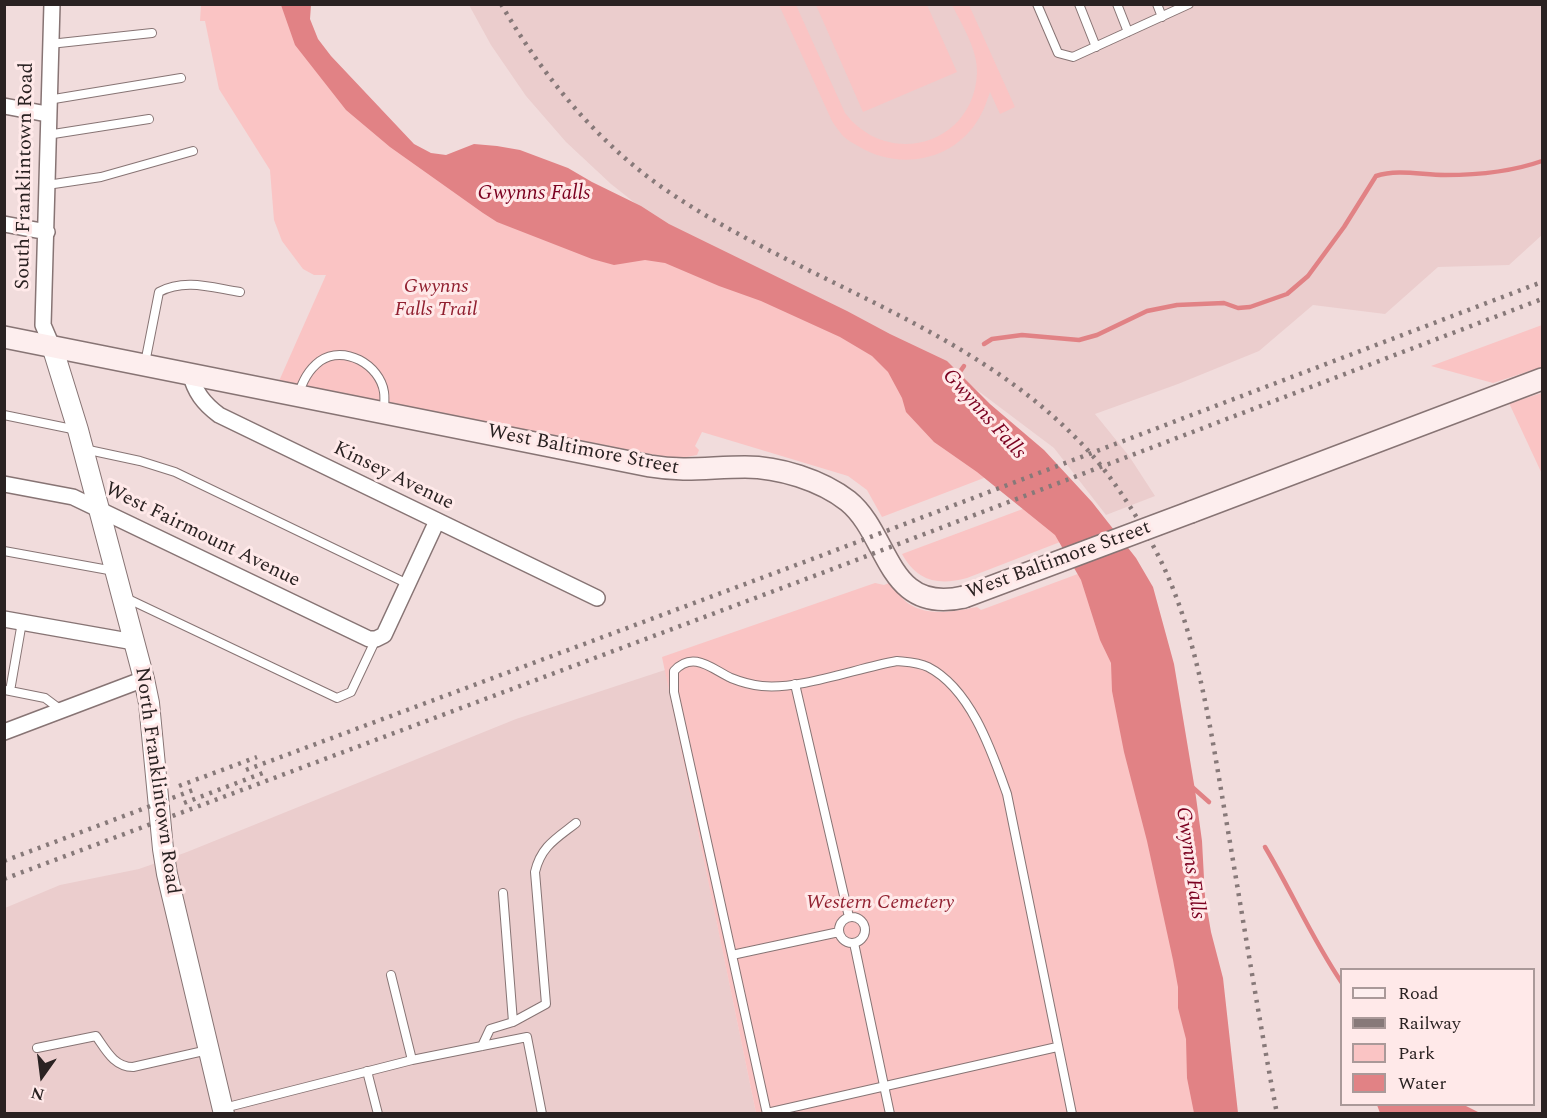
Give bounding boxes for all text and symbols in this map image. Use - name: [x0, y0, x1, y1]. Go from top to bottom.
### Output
- street label: South Franklintown Road: [12, 62, 40, 290]
- water label: Gwynns Falls: [478, 182, 590, 208]
- park label: Gwynns Falls Trail: [395, 276, 477, 323]
- water label: Gwynns Falls: [936, 365, 1030, 465]
- street label: West Baltimore Street: [485, 421, 681, 481]
- street label: Kinsey Avenue: [329, 437, 457, 517]
- street label: West Fairmount Avenue: [100, 478, 304, 594]
- street label: West Baltimore Street: [963, 516, 1155, 606]
- street label: North Franklintown Road: [128, 666, 184, 896]
- water label: Gwynns Falls: [1169, 805, 1209, 921]
- park label: Western Cemetery: [806, 892, 954, 916]
- legend: [1340, 968, 1535, 1106]
- text: Road: [1398, 980, 1439, 1007]
- text: Railway: [1398, 1010, 1461, 1037]
- text: Park: [1398, 1040, 1435, 1067]
- north arrow: [12, 1046, 72, 1106]
- text: Water: [1398, 1070, 1446, 1097]
- text: N: [28, 1080, 47, 1107]

